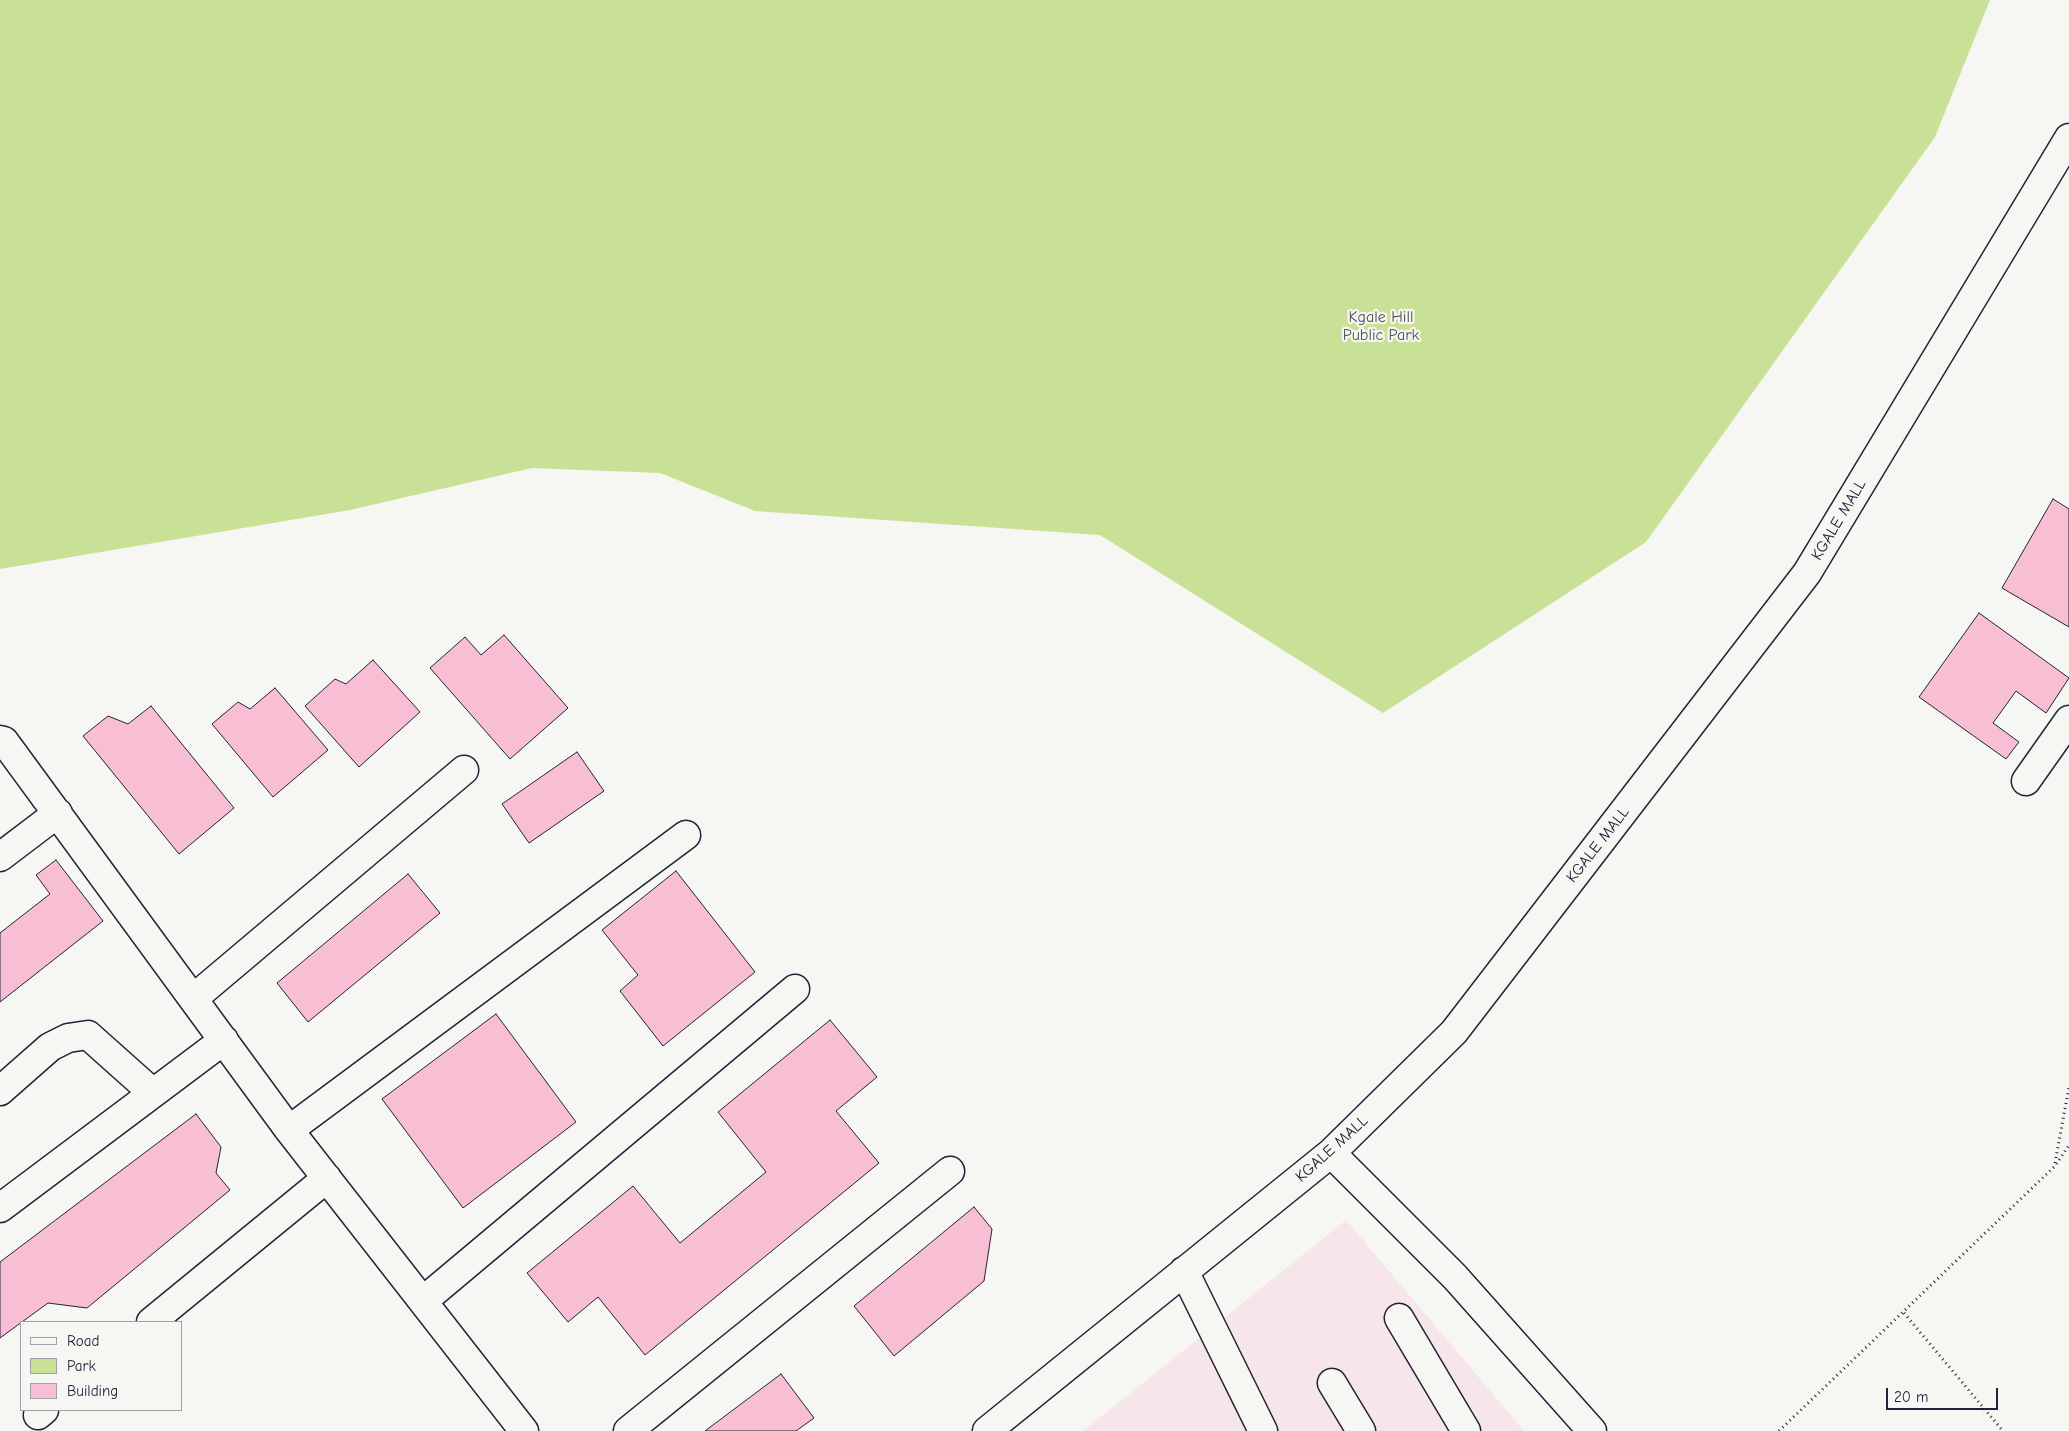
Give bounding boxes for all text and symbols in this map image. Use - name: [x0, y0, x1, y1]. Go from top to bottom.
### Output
- park label: Kgale Hill Public Park: [1343, 307, 1419, 345]
- street label: KGALE MALL: [1807, 476, 1871, 564]
- street label: KGALE MALL: [1562, 803, 1634, 887]
- street label: KGALE MALL: [1292, 1111, 1372, 1187]
- legend: [20, 1321, 182, 1411]
- text: Road: [67, 1332, 99, 1350]
- text: Park: [67, 1357, 96, 1375]
- scale bar: [1889, 1378, 2002, 1410]
- text: Building: [67, 1382, 118, 1400]
- text: 20 m: [1894, 1388, 1928, 1406]

